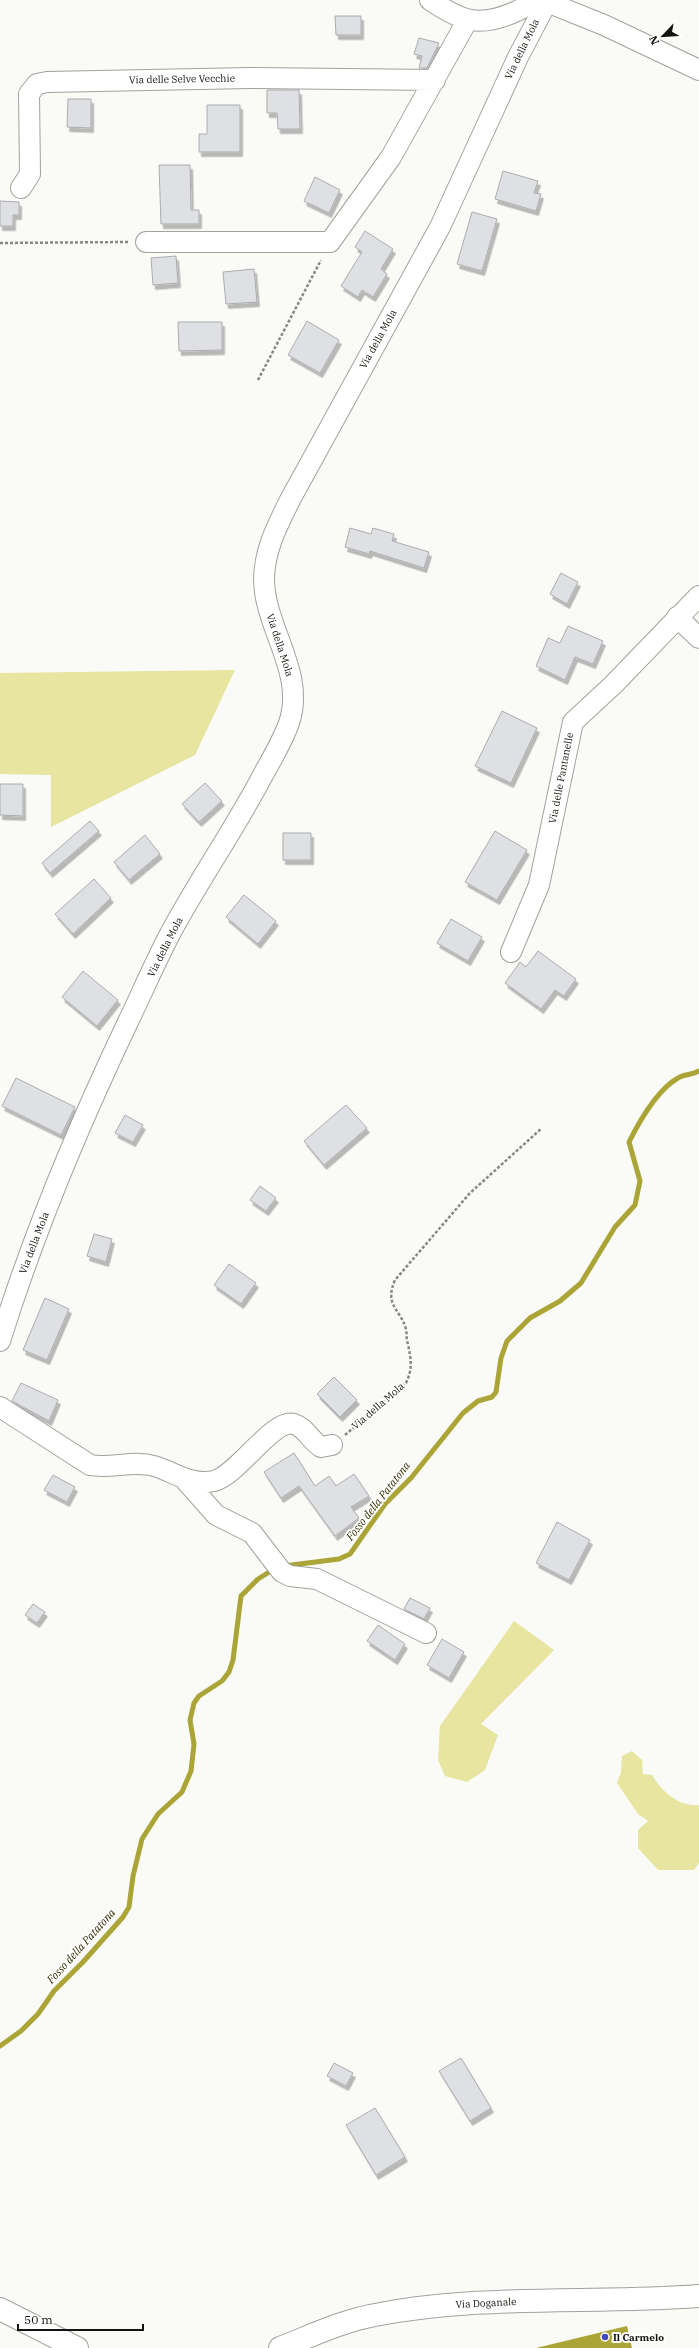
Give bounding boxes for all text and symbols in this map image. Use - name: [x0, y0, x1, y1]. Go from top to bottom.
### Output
- street label: Via della Mola: [502, 16, 542, 81]
- north arrow: [643, 16, 683, 56]
- text: N: [646, 33, 662, 47]
- street label: Via delle Selve Vecchie: [129, 72, 235, 86]
- street label: Via della Mola: [356, 307, 400, 371]
- street label: Via della Mola: [264, 612, 296, 679]
- street label: Via delle Pantanelle: [546, 731, 576, 825]
- street label: Via della Mola: [144, 914, 186, 979]
- street label: Via della Mola: [16, 1210, 52, 1276]
- street label: Via della Mola: [349, 1379, 407, 1432]
- water label: Fosso della Patatona: [342, 1459, 413, 1544]
- water label: Fosso della Patatona: [43, 1906, 118, 1987]
- street label: Via Doganale: [455, 2295, 517, 2311]
- scale bar: [18, 2306, 143, 2332]
- text: 50 m: [24, 2312, 53, 2327]
- place label: Il Carmelo: [613, 2331, 664, 2344]
- marker: Il Carmelo: [600, 2332, 610, 2342]

